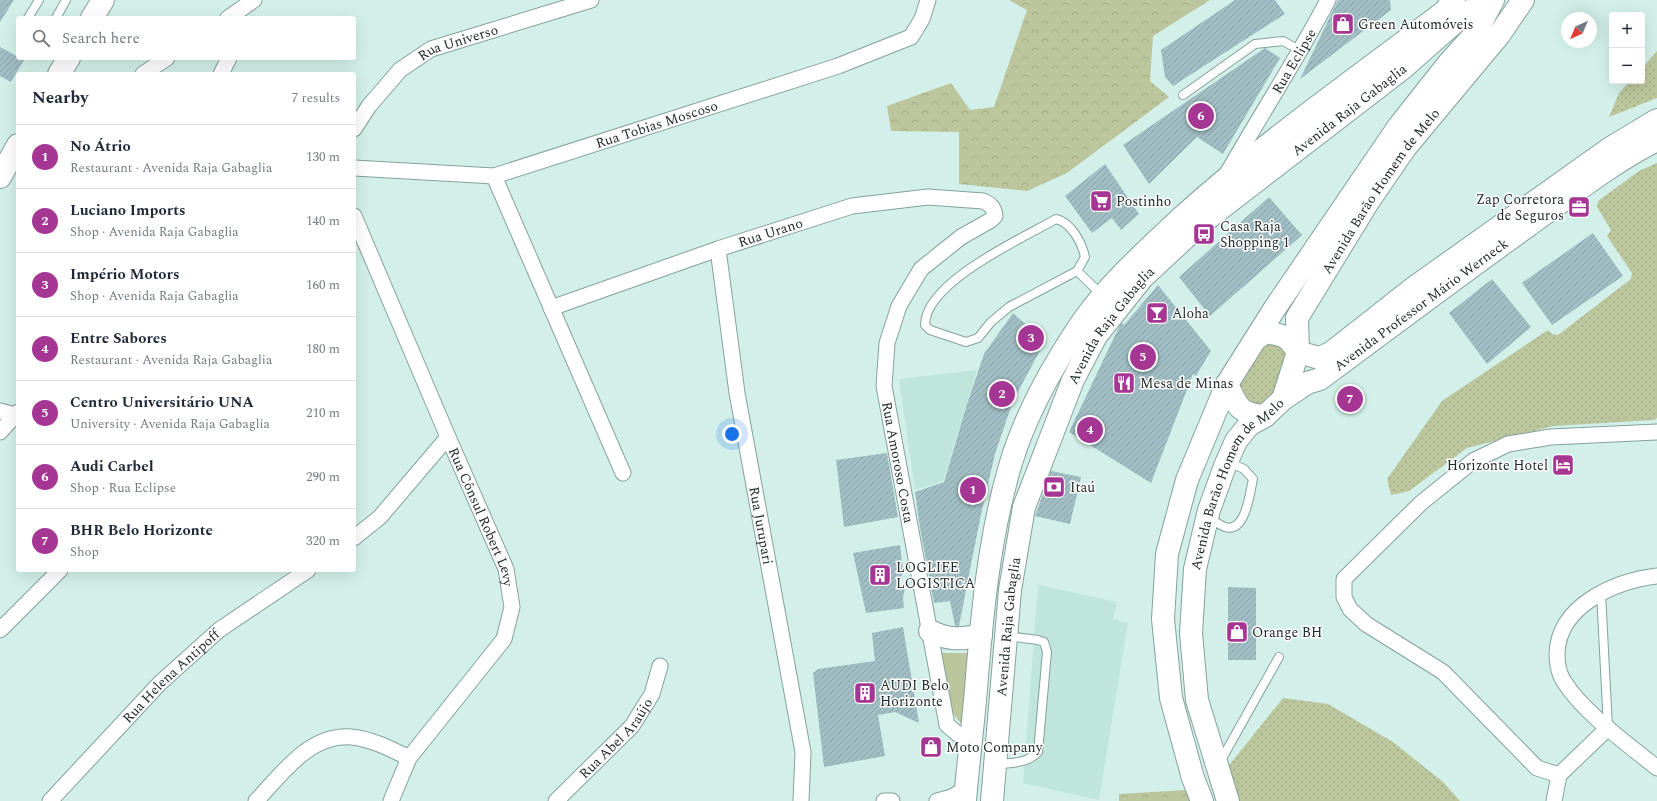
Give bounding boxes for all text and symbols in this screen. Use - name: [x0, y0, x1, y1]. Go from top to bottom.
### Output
- shop icon: Green Automóveis: [1330, 11, 1356, 37]
- north arrow: [1561, 12, 1597, 48]
- map controls: [1609, 12, 1645, 84]
- button: +: [1609, 12, 1645, 48]
- place label: Green Automóveis: [1358, 14, 1474, 35]
- search box: [16, 16, 356, 60]
- street label: Rua Universo: [413, 19, 500, 66]
- street label: Rua Eclipse: [1266, 24, 1321, 98]
- icon: search: [30, 27, 52, 49]
- text: Search here: [62, 27, 140, 50]
- button: −: [1609, 48, 1645, 84]
- street label: Avenida Raja Gabaglia: [1287, 58, 1411, 161]
- text: Nearby: [32, 85, 88, 111]
- text: 7 results: [292, 88, 340, 108]
- street label: Rua Tobias Moscoso: [593, 95, 721, 153]
- pin: 6: [1188, 101, 1214, 131]
- street label: Avenida Barão Homem de Melo: [1316, 103, 1445, 278]
- text: No Átrio: [70, 135, 131, 158]
- text: 1: [41, 147, 49, 167]
- text: 130 m: [306, 147, 340, 167]
- text: Restaurant · Avenida Raja Gabaglia: [70, 158, 272, 178]
- supermarket icon: Postinho: [1088, 188, 1114, 214]
- place label: Zap Corretora de Seguros: [1476, 189, 1564, 226]
- place label: Postinho: [1116, 191, 1171, 212]
- office icon: Zap Corretora de Seguros: [1566, 194, 1592, 220]
- text: Luciano Imports: [70, 199, 185, 222]
- text: 2: [41, 211, 49, 231]
- text: 140 m: [306, 211, 340, 231]
- street label: Rua Urano: [735, 212, 805, 252]
- place label: Casa Raja Shopping 1: [1220, 216, 1290, 253]
- bus stop icon: Casa Raja Shopping 1: [1191, 221, 1217, 247]
- text: Shop · Avenida Raja Gabaglia: [70, 222, 239, 242]
- street label: Avenida Professor Mário Werneck: [1329, 233, 1513, 376]
- street label: Avenida Raja Gabaglia: [1062, 261, 1159, 388]
- text: Império Motors: [70, 263, 180, 286]
- text: 3: [41, 275, 49, 295]
- text: 160 m: [306, 275, 340, 295]
- text: Shop · Avenida Raja Gabaglia: [70, 286, 239, 306]
- bar icon: Aloha: [1144, 300, 1170, 326]
- place label: Aloha: [1172, 303, 1209, 324]
- pin: 3: [1018, 323, 1044, 353]
- text: Entre Sabores: [70, 327, 167, 350]
- text: 4: [41, 339, 49, 359]
- text: 180 m: [306, 339, 340, 359]
- pin: 5: [1130, 342, 1156, 372]
- text: Restaurant · Avenida Raja Gabaglia: [70, 350, 272, 370]
- restaurant icon: Mesa de Minas: [1111, 370, 1137, 396]
- place label: Mesa de Minas: [1140, 373, 1233, 394]
- pin: 2: [989, 379, 1015, 409]
- pin: 7: [1337, 384, 1363, 414]
- text: Centro Universitário UNA: [70, 391, 254, 414]
- street label: Avenida Barão Homem de Melo: [1185, 393, 1289, 572]
- street label: Rua Amoroso Costa: [877, 400, 920, 525]
- text: 5: [41, 403, 49, 423]
- text: 210 m: [306, 403, 340, 423]
- text: University · Avenida Raja Gabaglia: [70, 414, 270, 434]
- pin: 4: [1077, 415, 1103, 445]
- your location: [722, 424, 742, 444]
- street label: Rua Cônsul Robert Levy: [443, 444, 519, 589]
- hotel icon: Horizonte Hotel: [1550, 452, 1576, 478]
- text: Audi Carbel: [70, 455, 154, 478]
- place label: Horizonte Hotel: [1447, 455, 1548, 476]
- text: 6: [41, 467, 49, 487]
- text: 290 m: [306, 467, 340, 487]
- bank icon: Itaú: [1041, 474, 1067, 500]
- pin: 1: [960, 475, 986, 505]
- place label: Itaú: [1070, 477, 1095, 498]
- text: Shop · Rua Eclipse: [70, 478, 176, 498]
- street label: Rua Jurupari: [744, 485, 779, 566]
- text: BHR Belo Horizonte: [70, 519, 213, 542]
- text: 7: [41, 531, 49, 551]
- text: 320 m: [306, 531, 340, 551]
- text: Shop: [70, 542, 99, 562]
- street label: Avenida Raja Gabaglia: [990, 555, 1026, 697]
- place label: LOGLIFE LOGISTICA: [896, 557, 976, 594]
- building icon: LOGLIFE LOGISTICA: [867, 562, 893, 588]
- shop icon: Orange BH: [1224, 619, 1250, 645]
- place label: Orange BH: [1252, 622, 1322, 643]
- street label: Rua Helena Antipoff: [117, 623, 225, 728]
- place label: AUDI Belo Horizonte: [880, 675, 949, 712]
- building icon: AUDI Belo Horizonte: [852, 680, 878, 706]
- street label: Rua Abel Araújo: [574, 694, 658, 784]
- shop icon: Moto Company: [918, 734, 944, 760]
- place label: Moto Company: [946, 737, 1044, 758]

